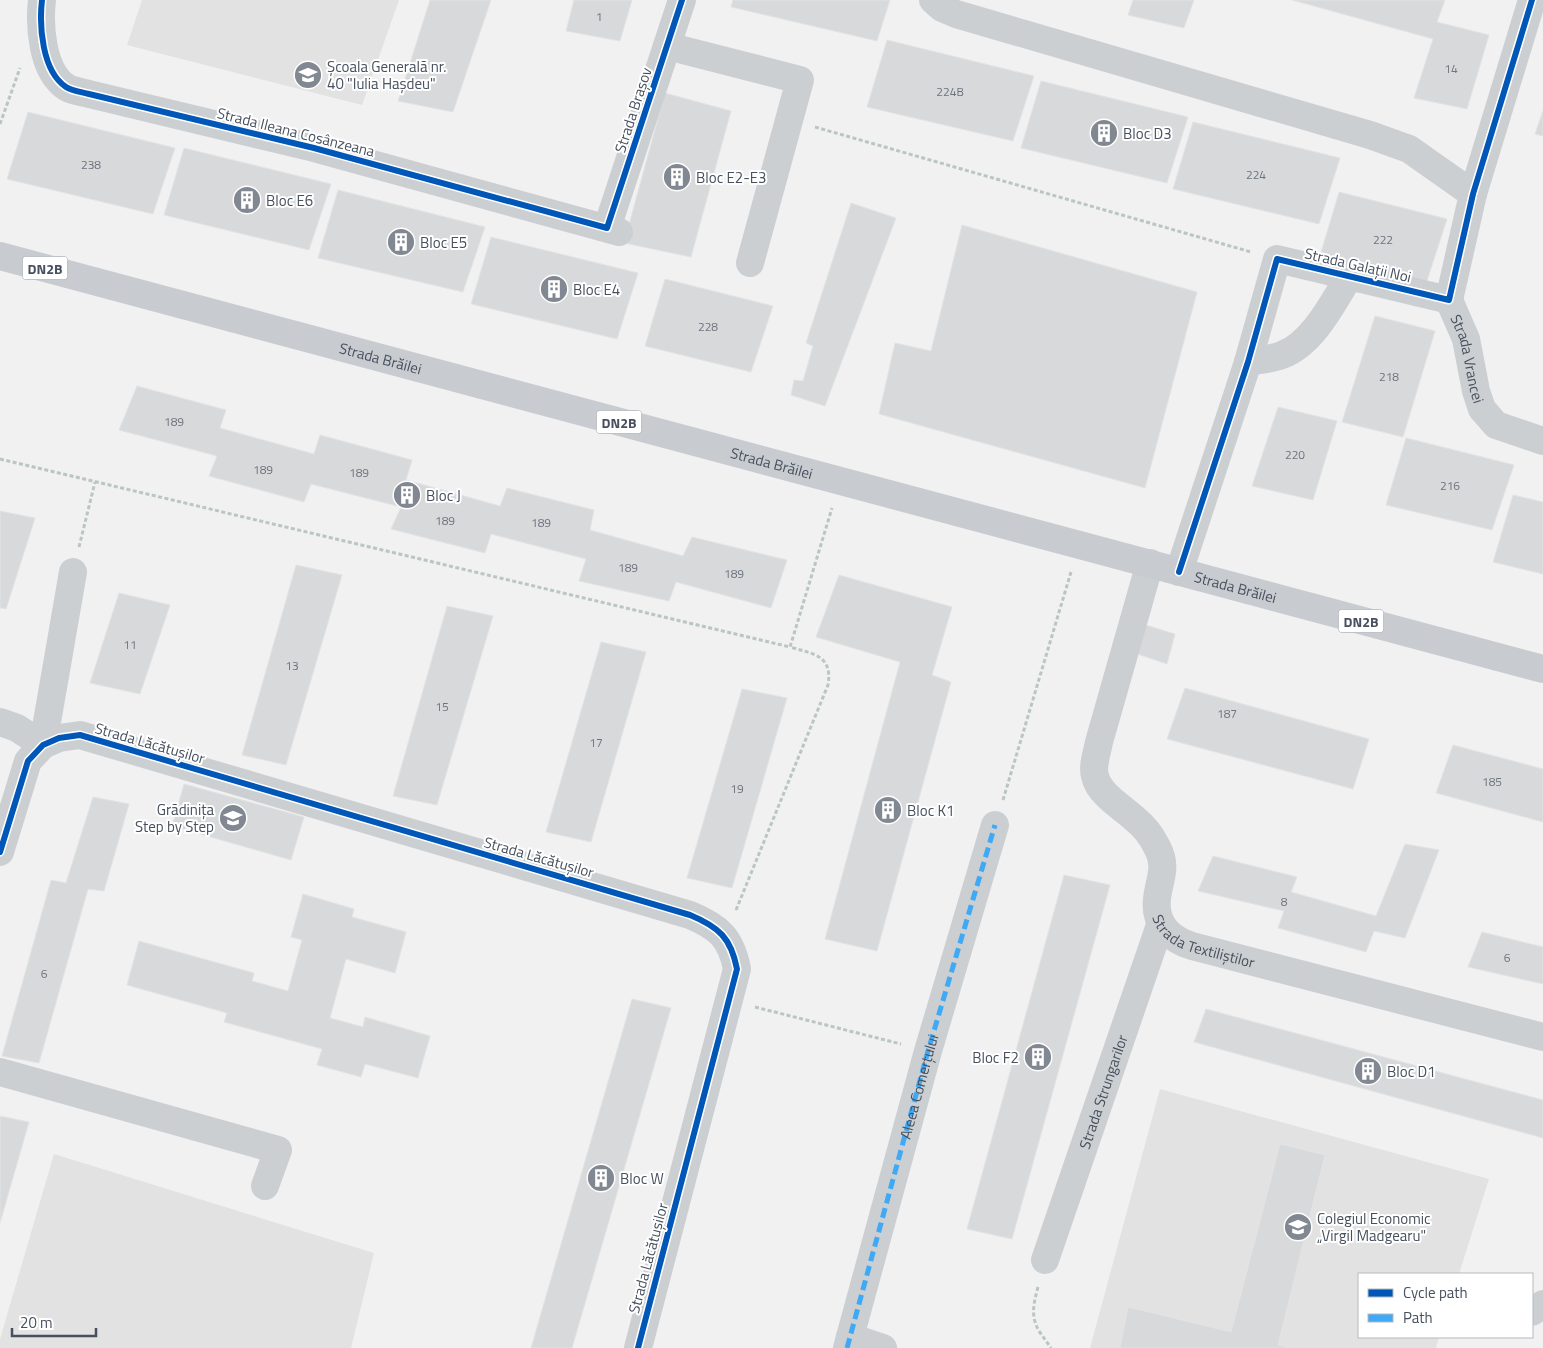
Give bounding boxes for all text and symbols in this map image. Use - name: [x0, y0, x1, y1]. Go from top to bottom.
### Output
- house number: 1: [596, 7, 602, 26]
- place label: Școala Generală nr. 40 "Iulia Hașdeu": [327, 55, 446, 95]
- house number: 14: [1444, 59, 1458, 78]
- school or university icon: Școala Generală nr. 40 "Iulia Hașdeu": [293, 60, 323, 90]
- street label: Strada Brașov: [608, 64, 658, 156]
- house number: 224B: [936, 82, 964, 101]
- street label: Strada Ileana Cosânzeana: [215, 101, 378, 163]
- building icon: Bloc D3: [1089, 118, 1119, 148]
- place label: Bloc D3: [1123, 122, 1172, 145]
- house number: 238: [81, 155, 101, 174]
- building icon: Bloc E2-E3: [662, 162, 692, 192]
- house number: 224: [1246, 165, 1266, 184]
- place label: Bloc E2-E3: [696, 166, 766, 189]
- building icon: Bloc E6: [232, 185, 262, 215]
- place label: Bloc E6: [266, 189, 313, 212]
- building icon: Bloc E5: [386, 227, 416, 257]
- house number: 222: [1373, 230, 1393, 249]
- place label: Bloc E5: [420, 231, 467, 254]
- street label: Strada Galații Noi: [1302, 242, 1414, 288]
- road number: DN2B: [22, 256, 68, 280]
- building icon: Bloc E4: [539, 274, 569, 304]
- place label: Bloc E4: [573, 278, 620, 301]
- street label: Strada Vrancei: [1445, 310, 1491, 406]
- house number: 228: [698, 317, 718, 336]
- street label: Strada Brăilei: [337, 336, 424, 380]
- house number: 218: [1379, 367, 1399, 386]
- road number: DN2B: [596, 411, 642, 434]
- house number: 189: [164, 412, 184, 431]
- street label: Strada Brăilei: [728, 441, 816, 485]
- house number: 220: [1285, 445, 1305, 464]
- house number: 189: [253, 460, 273, 479]
- house number: 189: [349, 463, 369, 482]
- house number: 216: [1440, 476, 1460, 495]
- building icon: Bloc J: [392, 480, 422, 510]
- place label: Bloc J: [426, 484, 461, 507]
- house number: 189: [435, 511, 455, 530]
- house number: 189: [531, 513, 551, 532]
- house number: 189: [618, 558, 638, 577]
- house number: 189: [724, 564, 744, 583]
- street label: Strada Brăilei: [1192, 565, 1279, 609]
- road number: DN2B: [1338, 610, 1384, 632]
- house number: 11: [123, 635, 137, 654]
- house number: 13: [285, 656, 299, 675]
- house number: 15: [435, 697, 449, 716]
- house number: 187: [1217, 704, 1237, 723]
- street label: Strada Lăcătușilor: [92, 716, 208, 770]
- house number: 17: [589, 733, 603, 752]
- house number: 185: [1482, 772, 1502, 791]
- house number: 19: [730, 779, 744, 798]
- building icon: Bloc K1: [873, 795, 903, 825]
- place label: Grădinița Step by Step: [135, 798, 214, 838]
- place label: Bloc K1: [907, 799, 954, 822]
- school or university icon: Grădinița Step by Step: [218, 803, 248, 833]
- street label: Strada Lăcătușilor: [481, 830, 597, 884]
- house number: 8: [1281, 892, 1288, 911]
- street label: Strada Textiliștilor: [1147, 911, 1257, 973]
- house number: 6: [1504, 948, 1511, 967]
- house number: 6: [41, 964, 48, 983]
- street label: Aleea Comerțului: [893, 1031, 944, 1141]
- street label: Strada Strungarilor: [1073, 1031, 1133, 1152]
- building icon: Bloc F2: [1023, 1042, 1053, 1072]
- place label: Bloc F2: [972, 1046, 1019, 1069]
- building icon: Bloc D1: [1353, 1056, 1383, 1086]
- place label: Bloc D1: [1387, 1060, 1436, 1083]
- building icon: Bloc W: [586, 1163, 616, 1193]
- place label: Bloc W: [620, 1167, 664, 1190]
- street label: Strada Lăcătușilor: [622, 1200, 674, 1316]
- place label: Colegiul Economic „Virgil Madgearu": [1317, 1207, 1431, 1247]
- school or university icon: Colegiul Economic „Virgil Madgearu": [1283, 1212, 1313, 1242]
- legend: [1358, 1273, 1533, 1338]
- text: Cycle path: [1403, 1281, 1468, 1304]
- scale bar: [12, 1306, 96, 1338]
- text: Path: [1403, 1306, 1433, 1329]
- text: 20 m: [20, 1311, 53, 1334]

